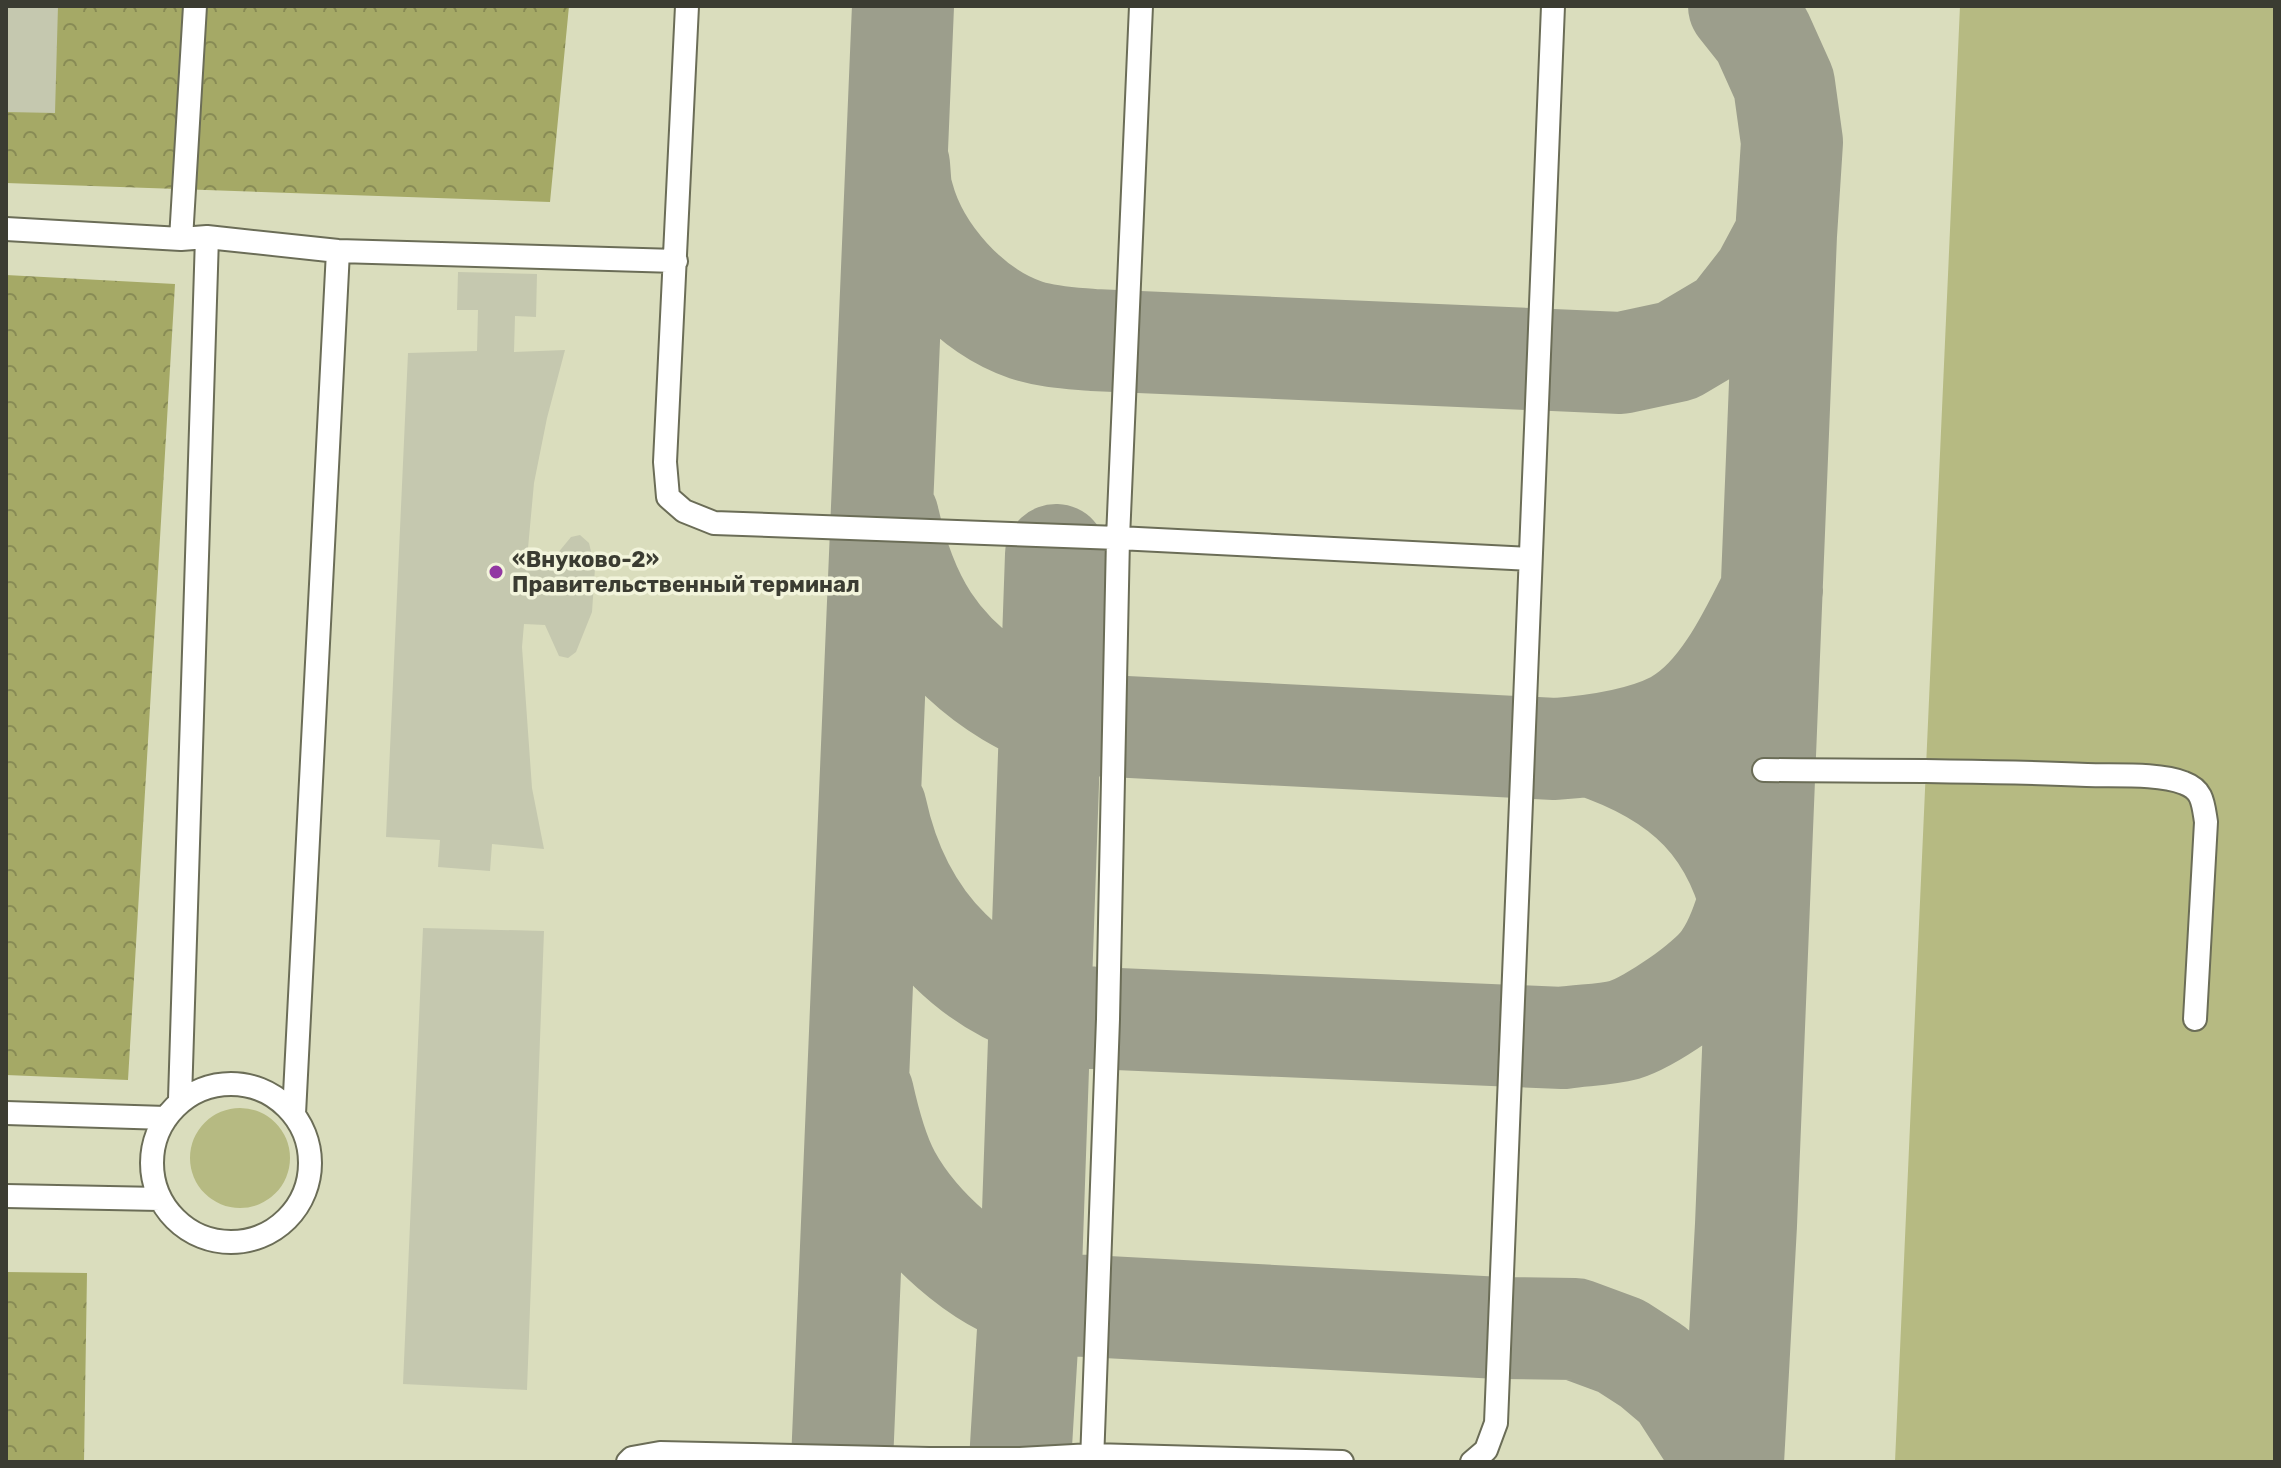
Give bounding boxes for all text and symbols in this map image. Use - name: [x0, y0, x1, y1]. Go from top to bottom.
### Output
- place label: «Внуково-2» Правительственный терминал: [512, 546, 860, 598]
- marker: «Внуково-2» Правительственный терминал: [487, 563, 505, 581]

